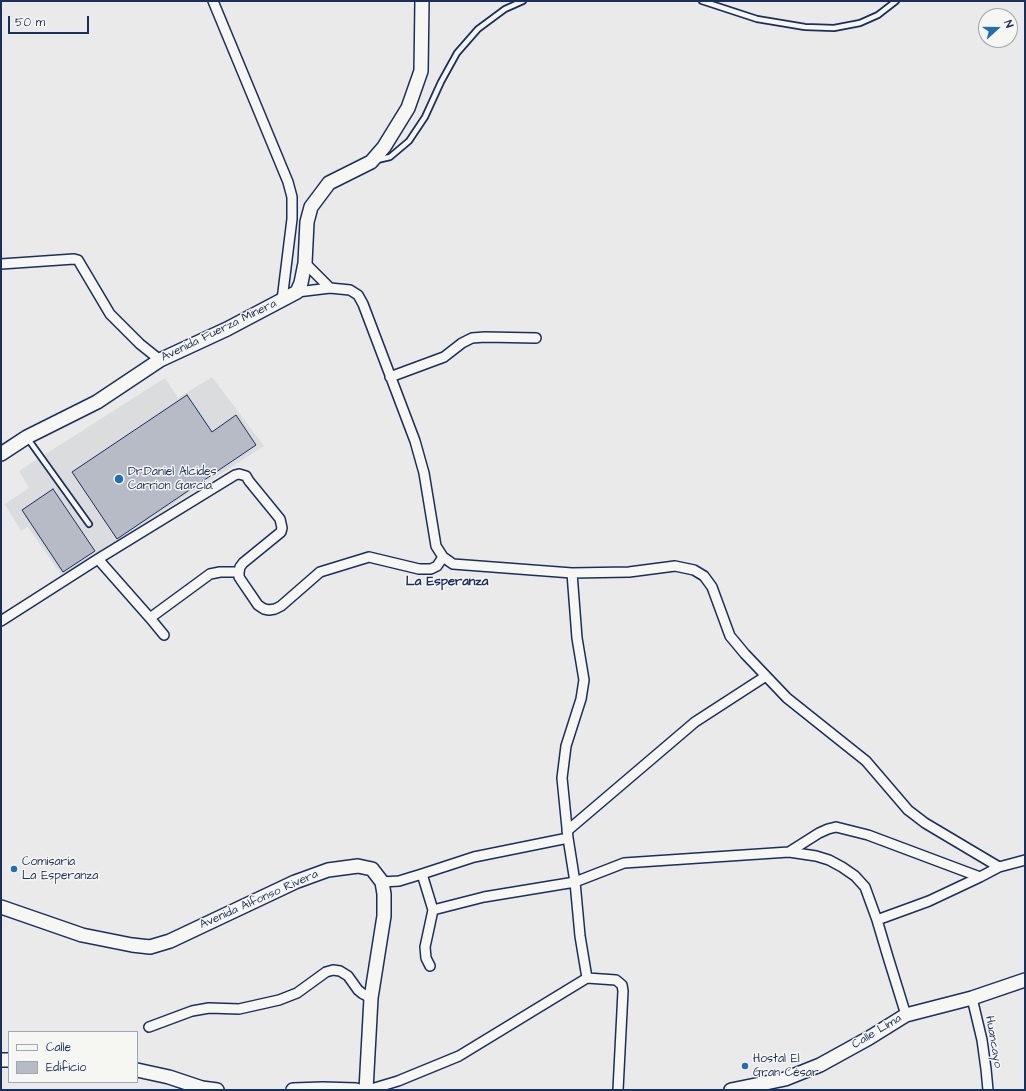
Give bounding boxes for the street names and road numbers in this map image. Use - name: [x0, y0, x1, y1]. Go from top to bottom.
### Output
- street label: Avenida Fuerza Minera: [159, 297, 279, 365]
- street label: Avenida Alfonso Rivera: [198, 867, 320, 933]
- street label: Calle Lima: [850, 1012, 904, 1052]
- street label: Huancayo: [981, 1015, 1005, 1069]

